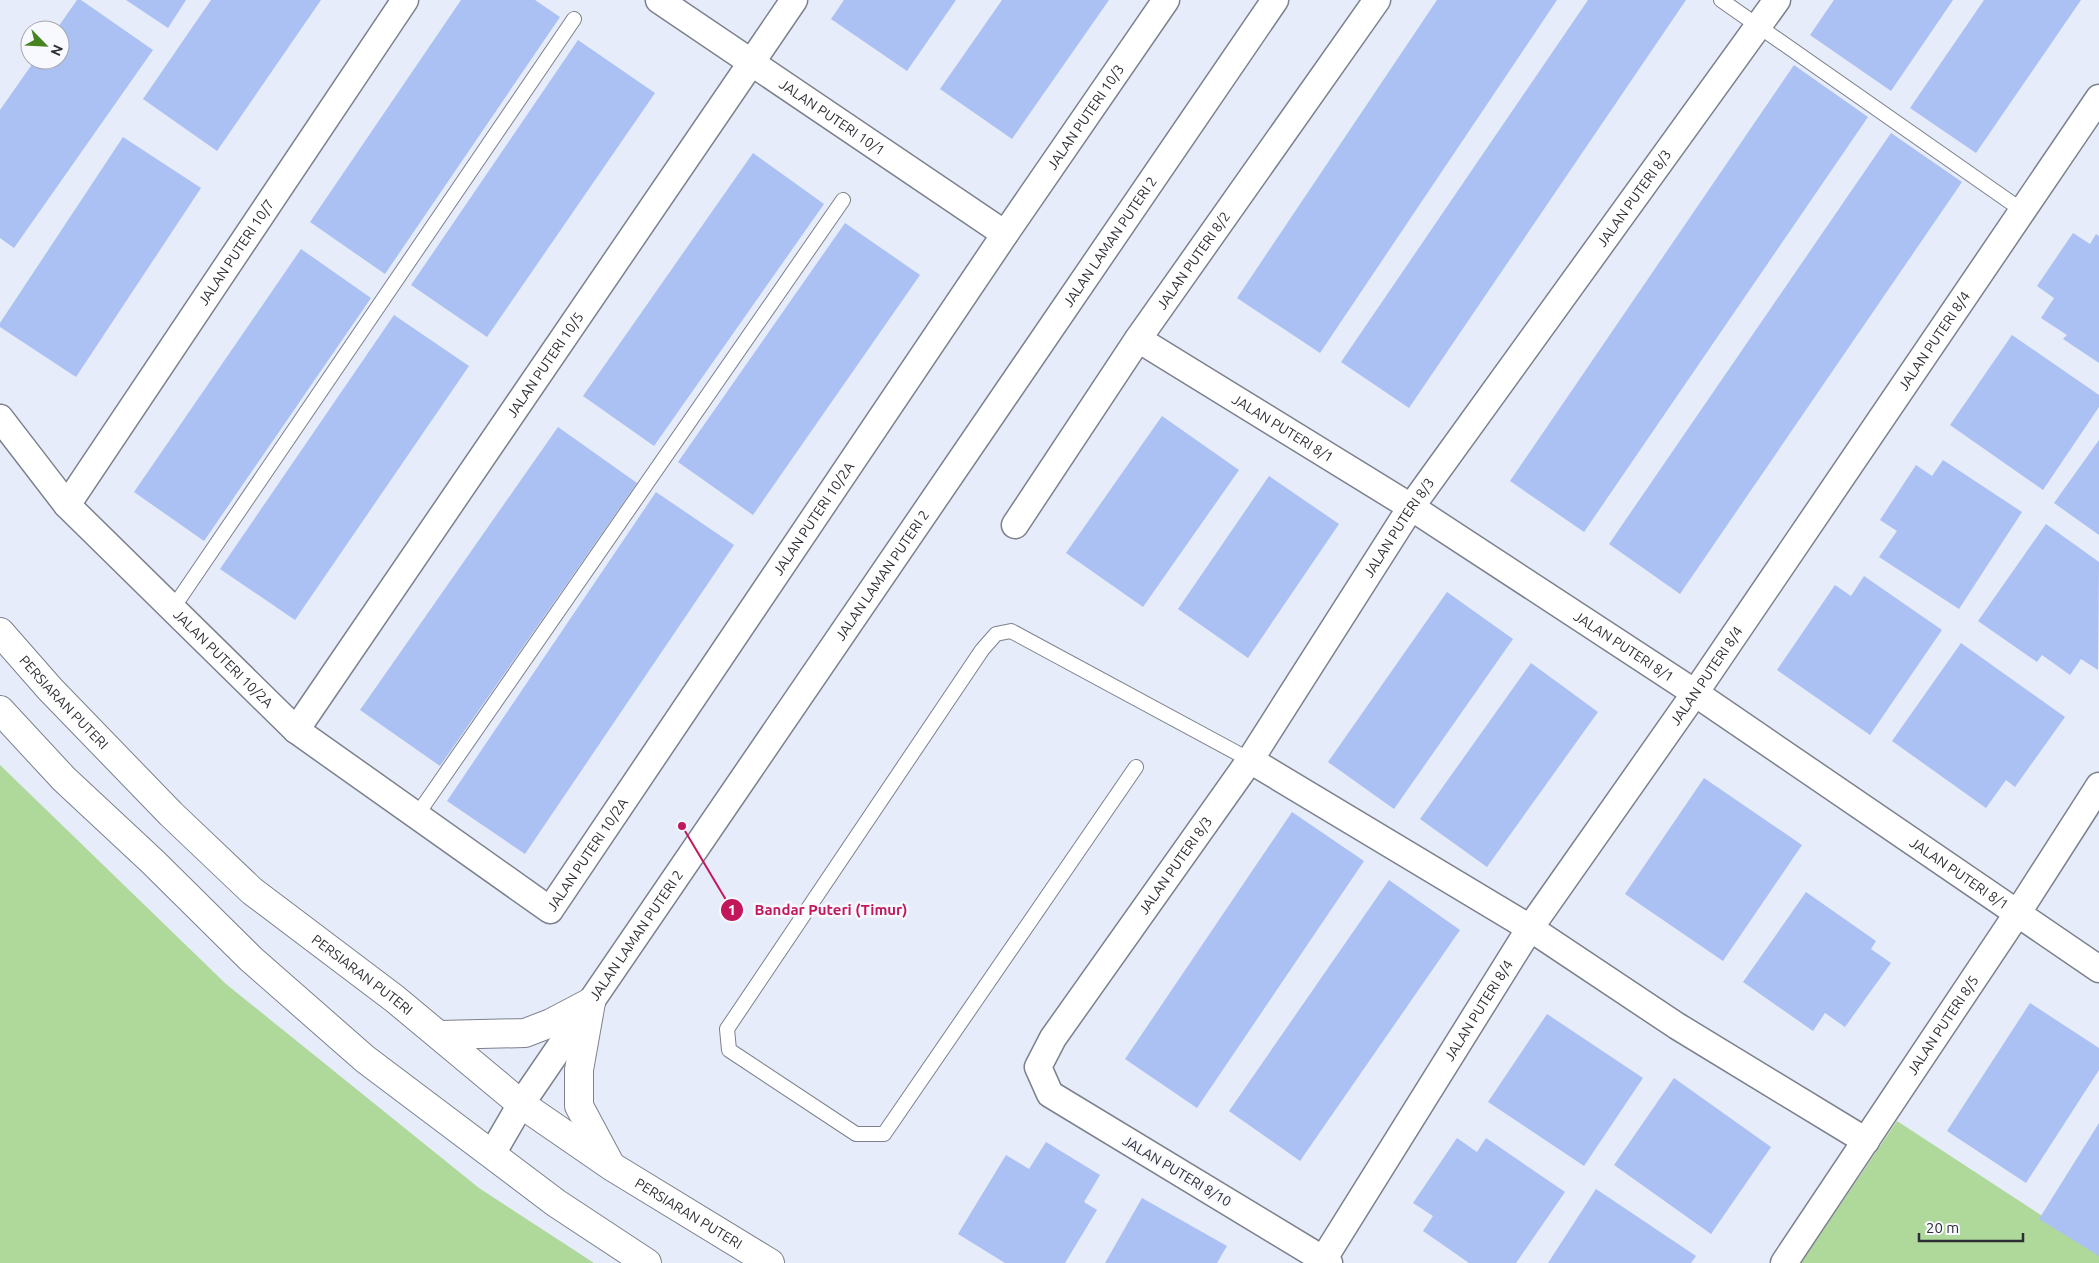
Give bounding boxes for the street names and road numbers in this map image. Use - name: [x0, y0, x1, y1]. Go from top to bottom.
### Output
- street label: JALAN PUTERI 10/3: [1044, 61, 1127, 173]
- street label: JALAN PUTERI 10/1: [776, 76, 888, 158]
- street label: JALAN PUTERI 8/3: [1594, 146, 1674, 250]
- street label: JALAN LAMAN PUTERI 2: [1060, 174, 1160, 310]
- street label: JALAN PUTERI 10/7: [195, 196, 277, 308]
- street label: JALAN PUTERI 8/2: [1153, 209, 1233, 313]
- street label: JALAN PUTERI 8/4: [1895, 288, 1973, 393]
- street label: JALAN PUTERI 10/5: [504, 309, 587, 421]
- street label: JALAN PUTERI 8/1: [1229, 391, 1336, 465]
- street label: JALAN PUTERI 10/2A: [770, 459, 857, 578]
- street label: JALAN PUTERI 8/3: [1360, 475, 1437, 580]
- street label: JALAN LAMAN PUTERI 2: [832, 507, 932, 643]
- street label: JALAN PUTERI 10/2A: [170, 606, 276, 711]
- street label: JALAN PUTERI 8/1: [1571, 608, 1677, 685]
- street label: JALAN PUTERI 8/4: [1667, 623, 1746, 728]
- street label: PERSIARAN PUTERI: [16, 652, 112, 752]
- street label: JALAN PUTERI 10/2A: [544, 795, 631, 914]
- street label: JALAN PUTERI 8/3: [1135, 813, 1215, 917]
- street label: JALAN PUTERI 8/1: [1907, 834, 2012, 913]
- street label: JALAN LAMAN PUTERI 2: [586, 867, 686, 1003]
- street label: PERSIARAN PUTERI: [309, 931, 416, 1018]
- street label: JALAN PUTERI 8/4: [1441, 957, 1516, 1064]
- street label: JALAN PUTERI 8/5: [1904, 972, 1982, 1078]
- street label: JALAN PUTERI 8/10: [1120, 1132, 1234, 1210]
- street label: PERSIARAN PUTERI: [632, 1175, 745, 1252]

